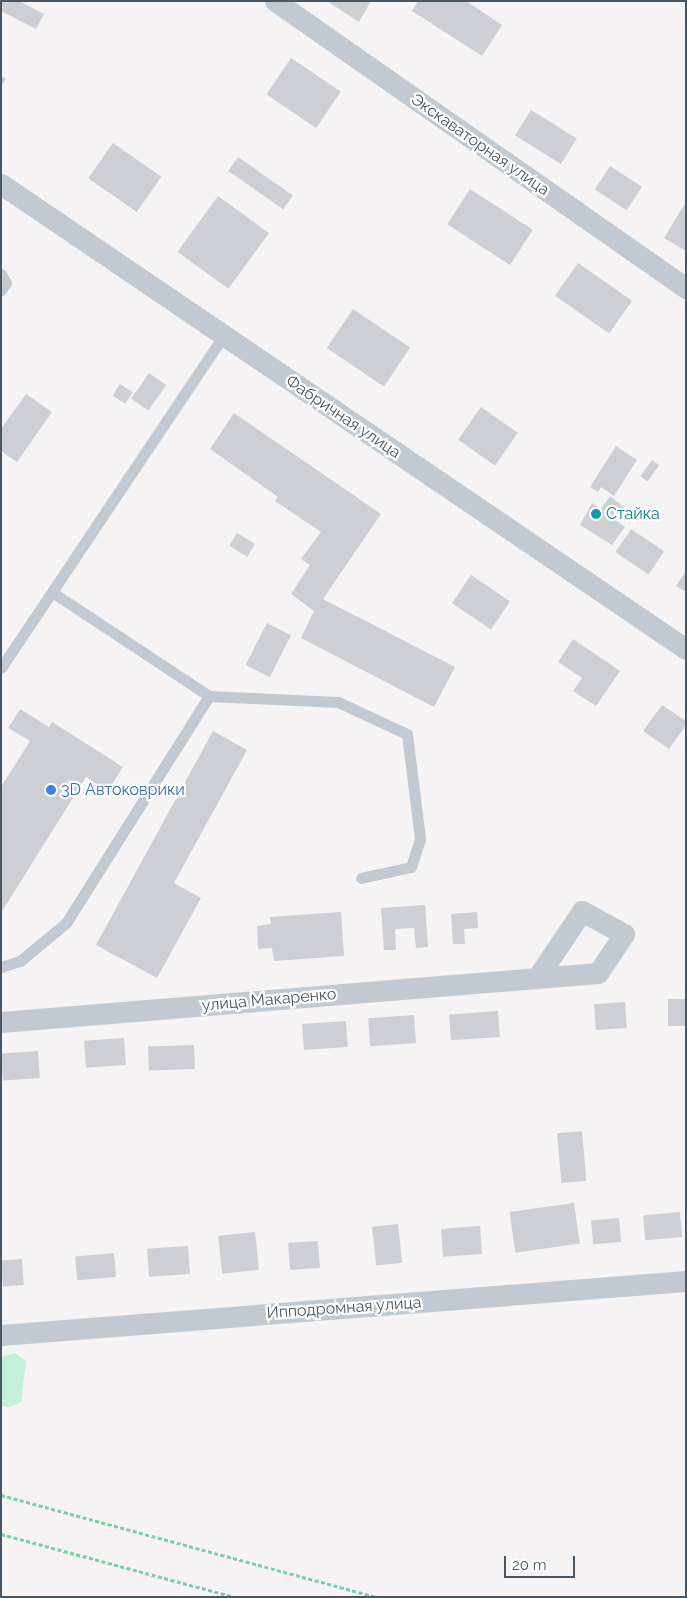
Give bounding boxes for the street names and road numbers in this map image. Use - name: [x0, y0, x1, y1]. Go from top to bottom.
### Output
- street label: Экскаваторная улица: [407, 90, 553, 200]
- street label: Фабричная улица: [282, 371, 404, 463]
- street label: улица Макаренко: [201, 985, 337, 1015]
- street label: Ипподромная улица: [266, 1293, 422, 1323]

